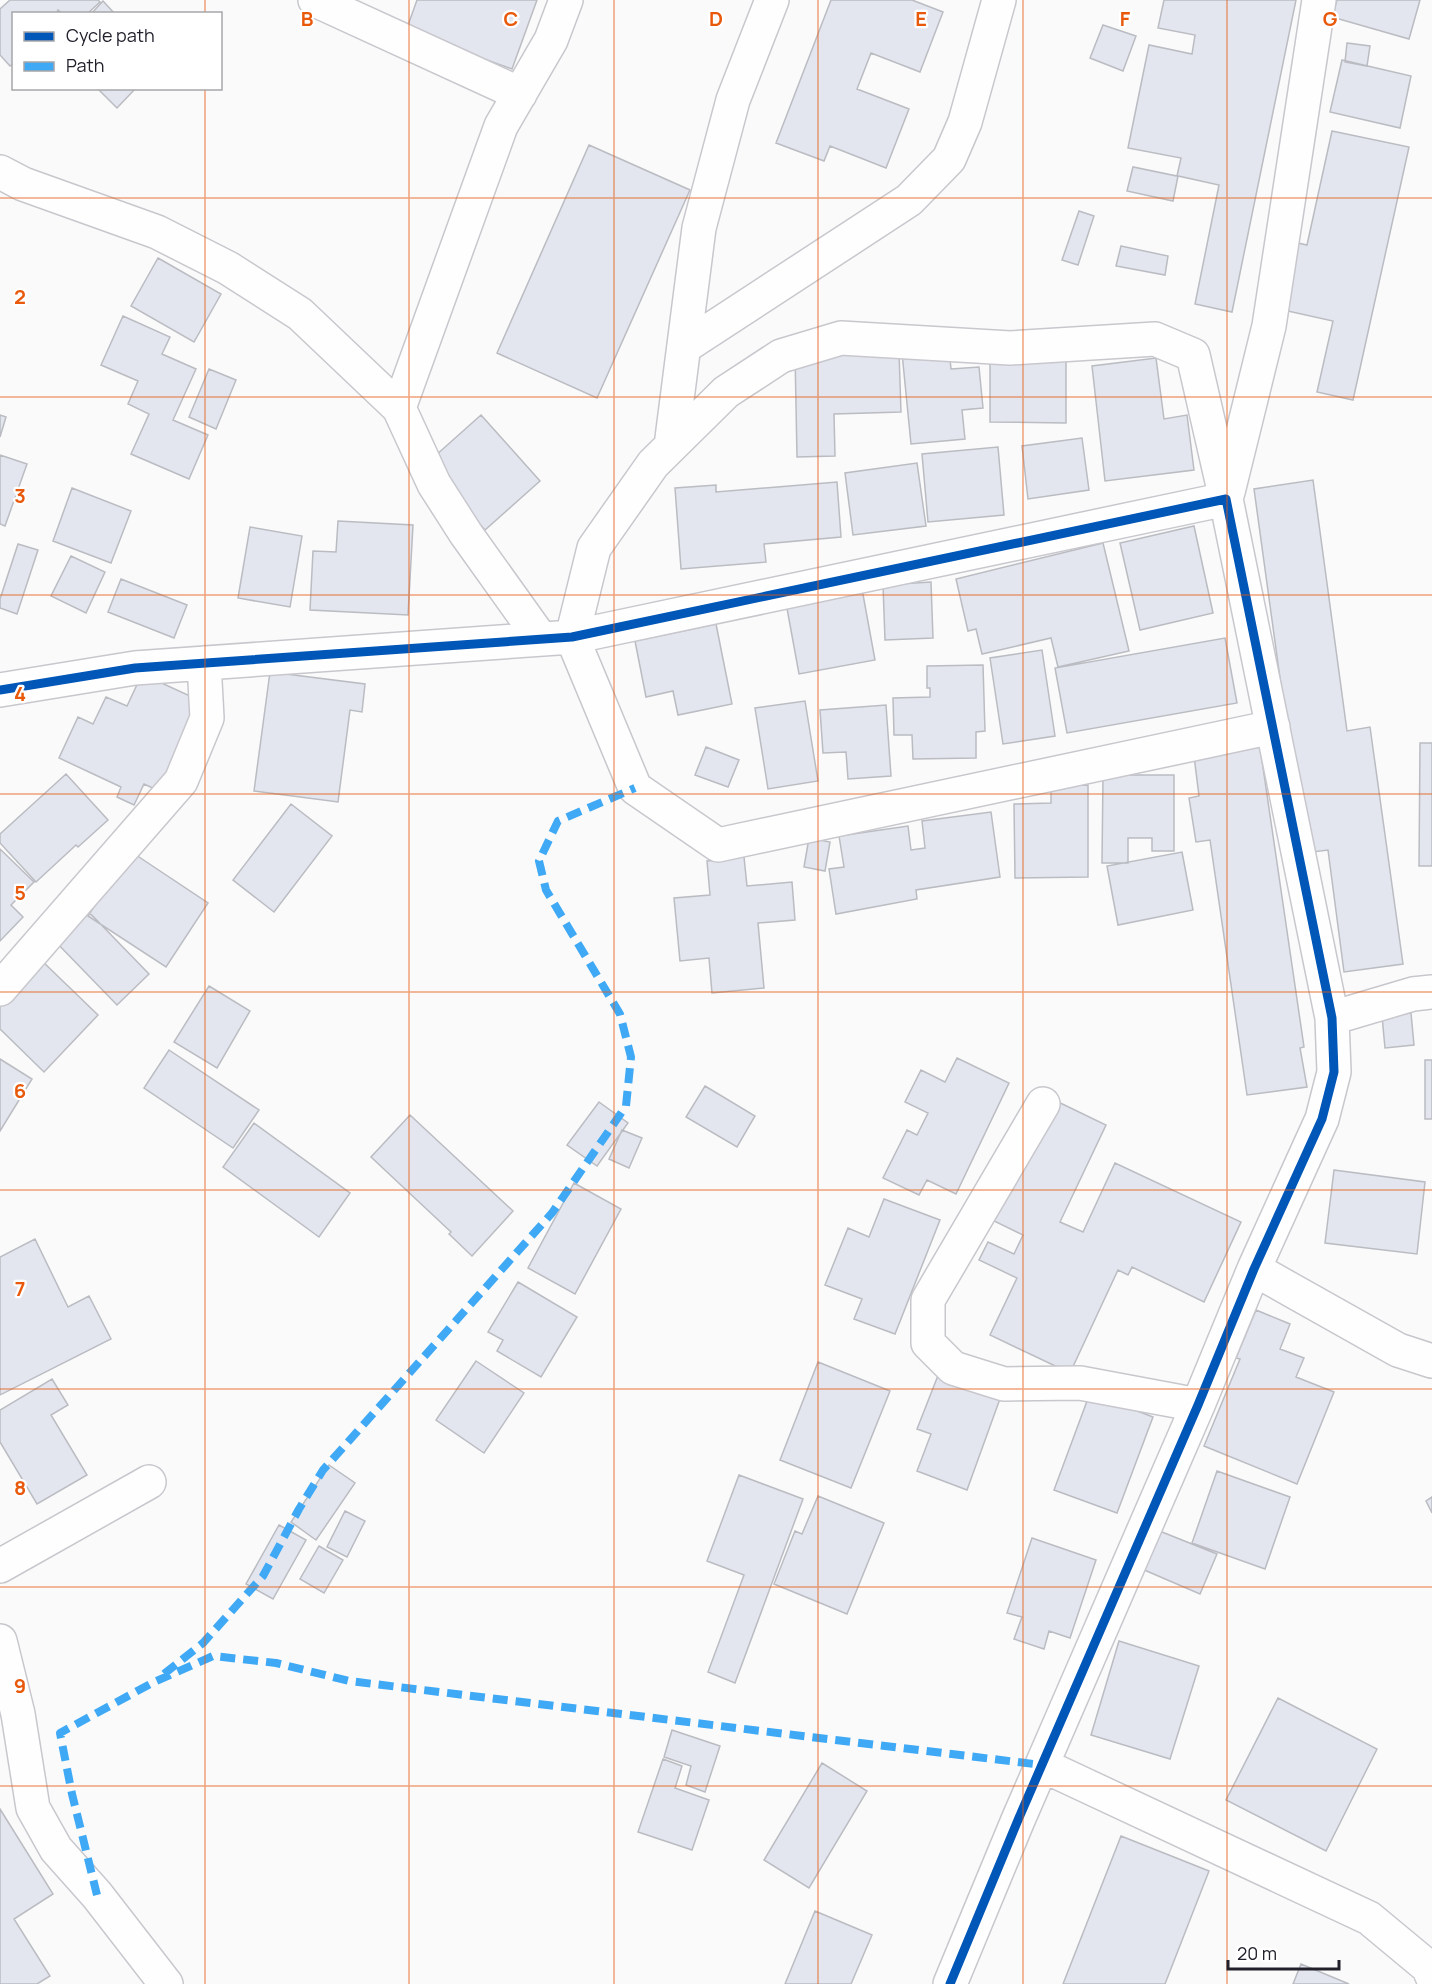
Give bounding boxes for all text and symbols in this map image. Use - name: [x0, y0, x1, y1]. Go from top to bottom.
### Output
- text: B: [301, 5, 314, 32]
- text: C: [504, 5, 518, 32]
- text: D: [709, 5, 723, 32]
- text: E: [915, 5, 927, 32]
- text: F: [1120, 5, 1131, 32]
- text: G: [1323, 5, 1338, 32]
- legend: [12, 12, 222, 90]
- text: Cycle path: [66, 23, 155, 47]
- text: Path: [66, 53, 104, 77]
- text: 2: [14, 283, 26, 310]
- text: 3: [14, 482, 26, 509]
- text: 4: [14, 680, 26, 707]
- text: 5: [14, 879, 26, 906]
- text: 6: [14, 1077, 26, 1104]
- text: 7: [15, 1275, 25, 1302]
- text: 8: [14, 1474, 26, 1501]
- text: 9: [14, 1672, 26, 1699]
- scale bar: [1228, 1933, 1339, 1971]
- text: 20 m: [1237, 1941, 1277, 1965]

